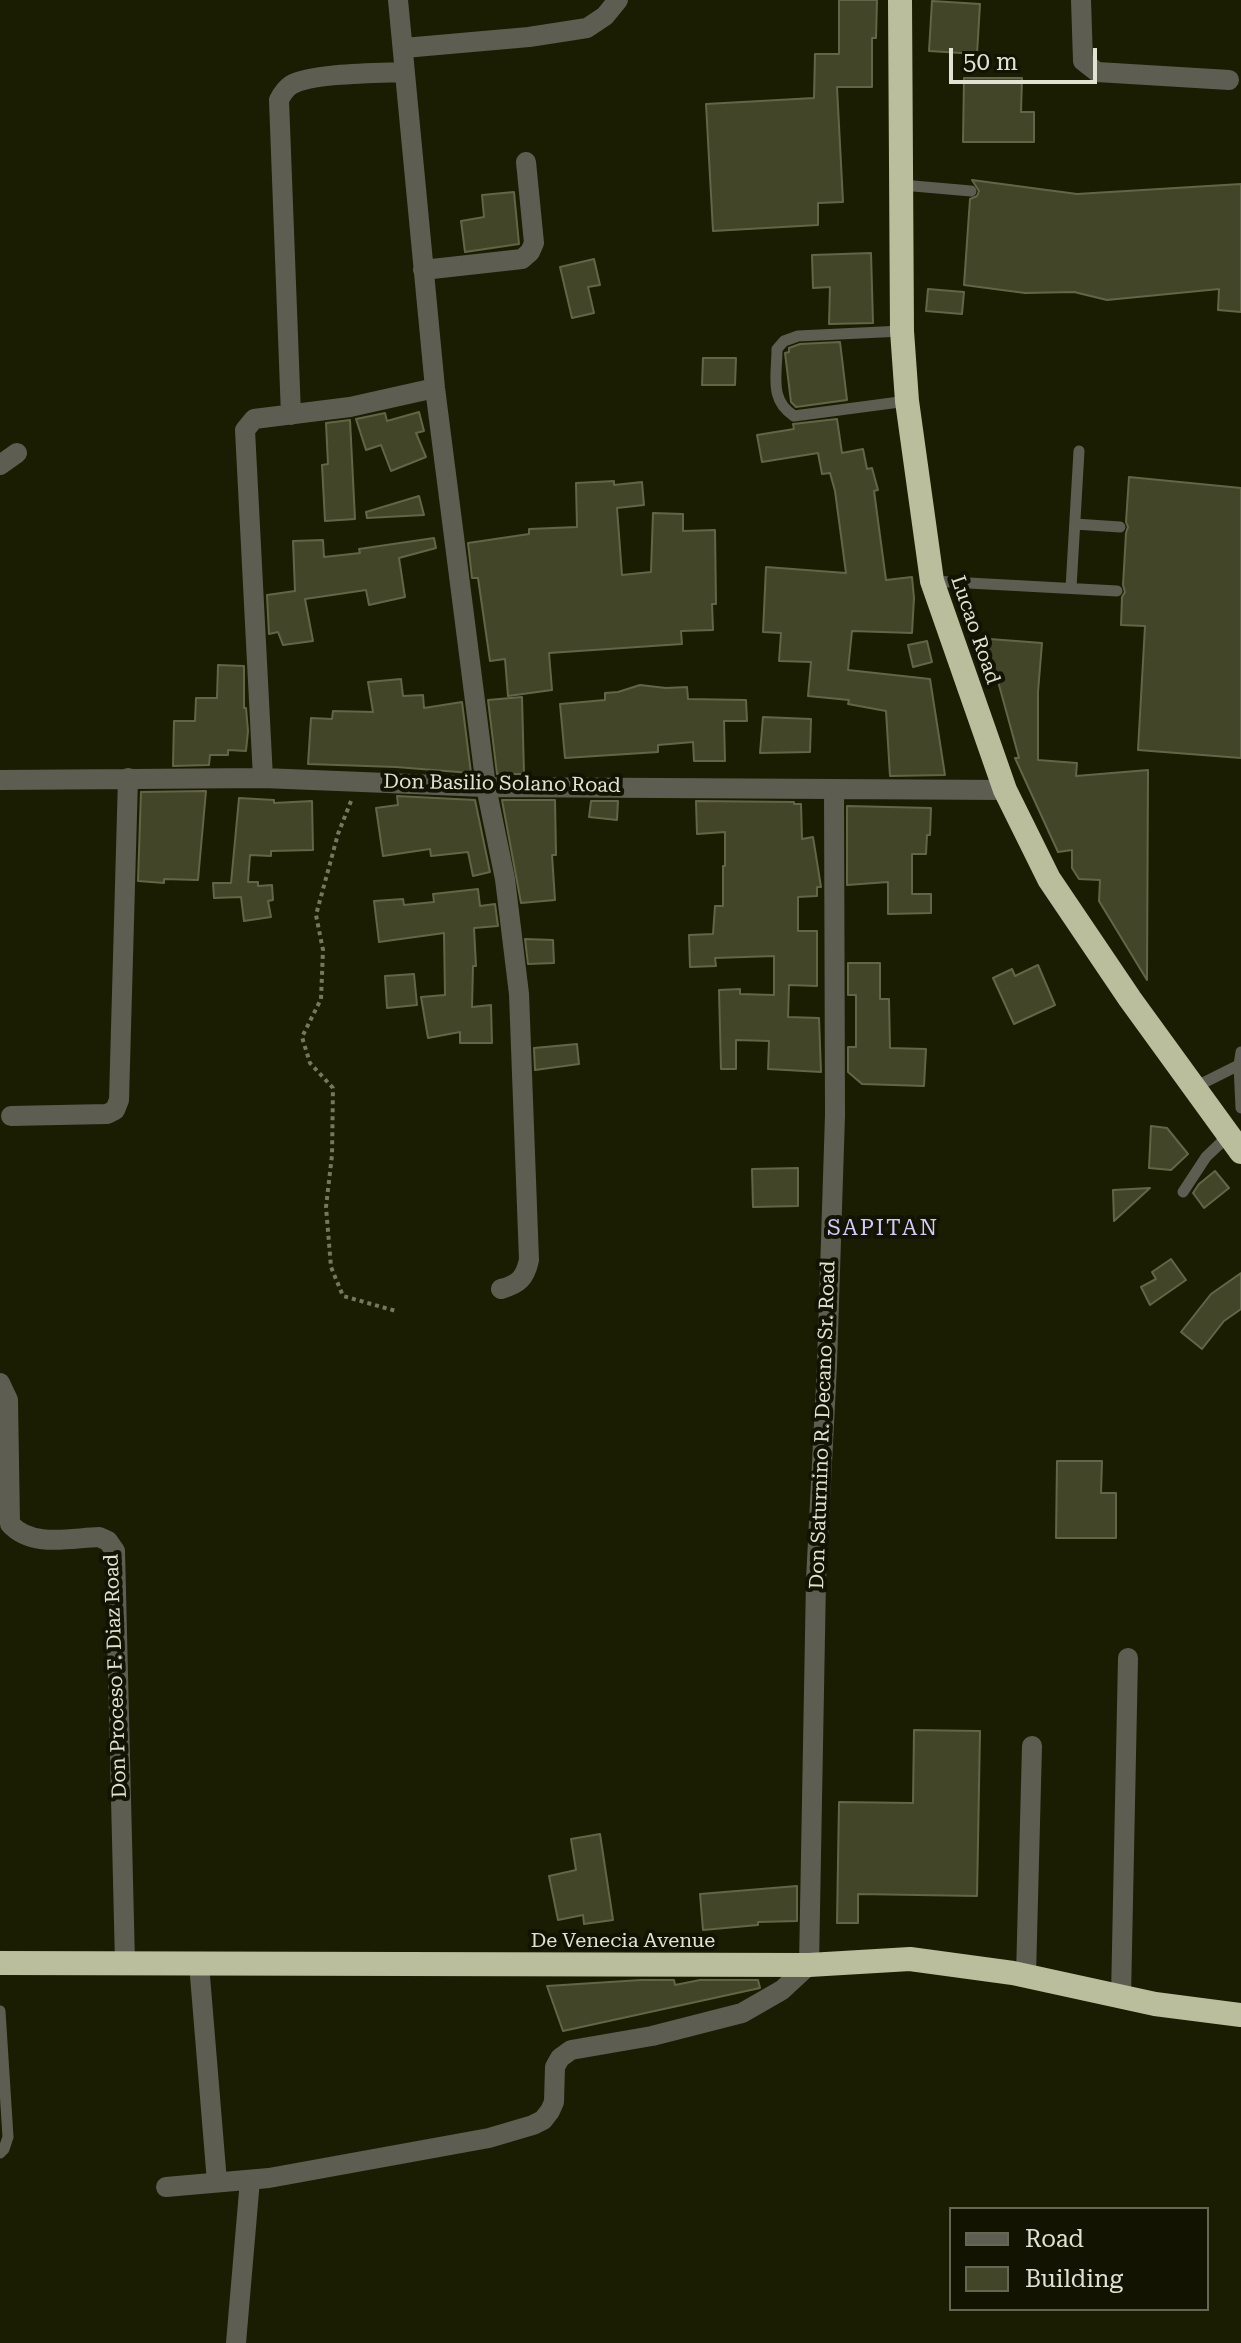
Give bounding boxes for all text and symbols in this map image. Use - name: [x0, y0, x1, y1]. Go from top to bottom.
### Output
- scale bar: [953, 32, 1101, 82]
- text: 50 m: [963, 48, 1018, 76]
- street label: Lucao Road: [945, 573, 1005, 687]
- street label: Don Basilio Solano Road: [383, 770, 621, 798]
- district label: SAPITAN: [827, 1216, 939, 1242]
- street label: Don Saturnino R. Decano Sr. Road: [805, 1260, 841, 1590]
- street label: Don Proceso F. Diaz Road: [100, 1553, 132, 1799]
- street label: De Venecia Avenue: [531, 1929, 715, 1953]
- legend: [949, 2207, 1209, 2311]
- text: Road: [1025, 2225, 1084, 2253]
- text: Building: [1025, 2265, 1123, 2293]

